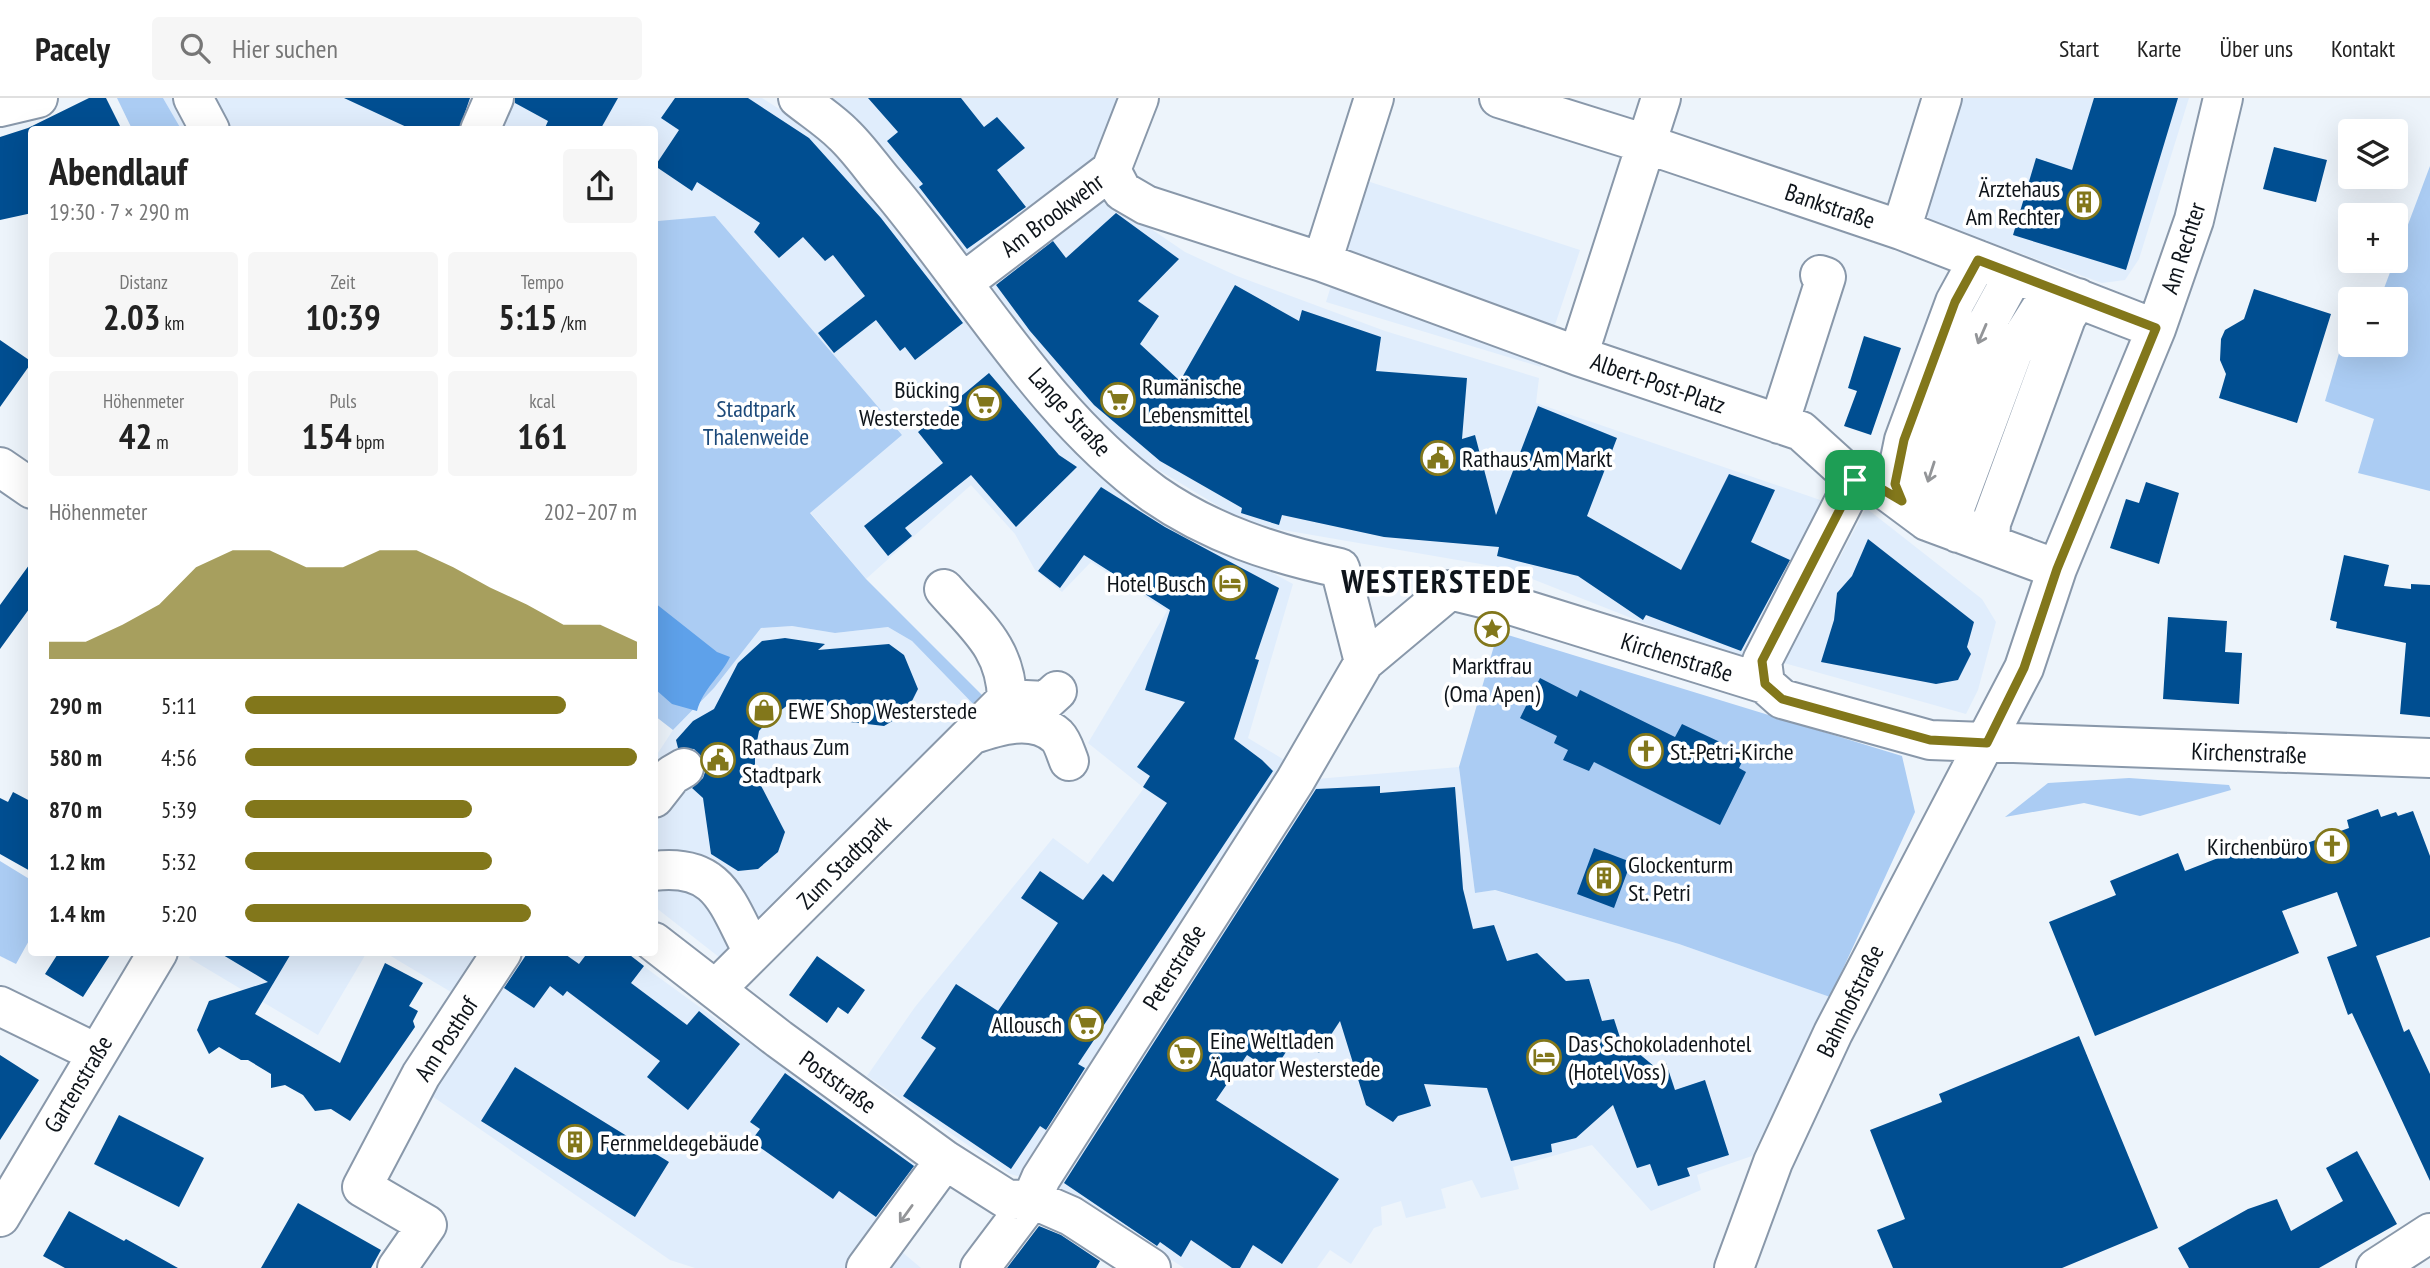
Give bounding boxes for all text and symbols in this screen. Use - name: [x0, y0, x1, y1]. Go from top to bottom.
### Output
- search box: [152, 17, 642, 80]
- text: Pacely: [35, 27, 110, 70]
- icon: search: [176, 29, 214, 67]
- text: Hier suchen: [232, 32, 338, 65]
- text: Start: [2059, 33, 2099, 64]
- text: Karte: [2137, 33, 2182, 64]
- text: Über uns: [2220, 33, 2293, 64]
- text: Kontakt: [2331, 33, 2395, 64]
- map controls: [2338, 119, 2408, 357]
- button: layers: [2338, 119, 2408, 189]
- text: Abendlauf: [49, 146, 187, 195]
- button: share: [563, 149, 637, 223]
- street label: Am Brookwehr: [994, 166, 1110, 264]
- place label: Ärztehaus Am Rechter: [1966, 173, 2060, 232]
- street label: Bankstraße: [1781, 176, 1879, 236]
- building icon: Ärztehaus Am Rechter: [2065, 183, 2103, 221]
- text: 19:30 · 7 × 290 m: [49, 197, 189, 226]
- street label: Am Rechter: [2154, 198, 2212, 298]
- button: +: [2338, 203, 2408, 273]
- text: Distanz: [119, 270, 168, 294]
- text: Zeit: [331, 270, 355, 294]
- text: Tempo: [521, 270, 564, 294]
- button: −: [2338, 287, 2408, 357]
- text: 2.03: [103, 294, 161, 340]
- text: 10:39: [305, 294, 381, 340]
- text: 5:15: [498, 294, 557, 340]
- text: km: [161, 311, 184, 335]
- text: /km: [557, 311, 587, 335]
- one-way arrow: [1975, 323, 1988, 345]
- street label: Albert-Post-Platz: [1587, 345, 1729, 421]
- street label: Lange Straße: [1022, 361, 1118, 463]
- place label: Rumänische Lebensmittel: [1142, 371, 1250, 430]
- place label: Bücking Westerstede: [859, 374, 960, 433]
- supermarket icon: Rumänische Lebensmittel: [1099, 381, 1137, 419]
- supermarket icon: Bücking Westerstede: [965, 384, 1003, 422]
- text: Höhenmeter: [103, 389, 184, 413]
- text: Puls: [329, 389, 357, 413]
- text: kcal: [529, 389, 555, 413]
- park label: Stadtpark Thalenweide: [703, 393, 809, 452]
- text: 42: [119, 413, 152, 459]
- text: 154: [301, 413, 352, 459]
- text: 161: [517, 413, 567, 459]
- text: m: [152, 430, 169, 454]
- text: bpm: [352, 430, 385, 454]
- public building icon: Rathaus Am Markt: [1419, 439, 1457, 477]
- place label: Rathaus Am Markt: [1462, 443, 1613, 474]
- pin: [1825, 450, 1885, 510]
- icon: arrive: [1836, 461, 1874, 499]
- one-way arrow: [1924, 461, 1936, 483]
- text: Höhenmeter: [49, 497, 147, 526]
- text: 202–207 m: [544, 497, 637, 526]
- district label: WESTERSTEDE: [1340, 560, 1533, 602]
- hotel icon: Hotel Busch: [1211, 564, 1249, 602]
- place label: Hotel Busch: [1107, 568, 1206, 599]
- place icon: Marktfrau (Oma Apen): [1473, 610, 1511, 648]
- street label: Kirchenstraße: [1617, 625, 1737, 689]
- place label: Marktfrau (Oma Apen): [1444, 650, 1541, 709]
- text: 290 m: [49, 691, 102, 720]
- text: 5:11: [161, 691, 197, 720]
- shop icon: EWE Shop Westerstede: [745, 691, 783, 729]
- place label: EWE Shop Westerstede: [788, 695, 977, 726]
- place label: Rathaus Zum Stadtpark: [742, 731, 849, 790]
- church icon: St.-Petri-Kirche: [1627, 732, 1665, 770]
- street label: Kirchenstraße: [2191, 735, 2307, 771]
- place label: St.-Petri-Kirche: [1670, 736, 1794, 767]
- public building icon: Rathaus Zum Stadtpark: [699, 741, 737, 779]
- text: 580 m: [49, 743, 102, 772]
- text: 4:56: [161, 743, 197, 772]
- text: 870 m: [49, 795, 102, 824]
- text: 5:39: [161, 795, 197, 824]
- street label: Zum Stadtpark: [790, 808, 898, 916]
- church icon: Kirchenbüro: [2313, 827, 2351, 865]
- place label: Kirchenbüro: [2207, 831, 2308, 862]
- text: 1.2 km: [49, 847, 105, 876]
- text: 5:32: [161, 847, 197, 876]
- place label: Glockenturm St. Petri: [1628, 849, 1733, 908]
- building icon: Glockenturm St. Petri: [1585, 859, 1623, 897]
- text: 1.4 km: [49, 899, 105, 928]
- text: 5:20: [161, 899, 197, 928]
- street label: Peterstraße: [1136, 918, 1212, 1016]
- street label: Bahnhofstraße: [1809, 940, 1891, 1062]
- street label: Am Posthof: [407, 990, 485, 1087]
- supermarket icon: Allousch: [1067, 1005, 1105, 1043]
- place label: Allousch: [991, 1009, 1062, 1040]
- place label: Eine Weltladen Äquator Westerstede: [1210, 1025, 1380, 1084]
- place label: Das Schokoladenhotel (Hotel Voss): [1568, 1028, 1752, 1087]
- street label: Gartenstraße: [37, 1030, 119, 1138]
- supermarket icon: Eine Weltladen Äquator Westerstede: [1166, 1035, 1204, 1073]
- hotel icon: Das Schokoladenhotel (Hotel Voss): [1525, 1038, 1563, 1076]
- street label: Poststraße: [793, 1044, 883, 1120]
- building icon: Fernmeldegebäude: [556, 1123, 594, 1161]
- place label: Fernmeldegebäude: [600, 1127, 759, 1158]
- one-way arrow: [899, 1204, 913, 1223]

